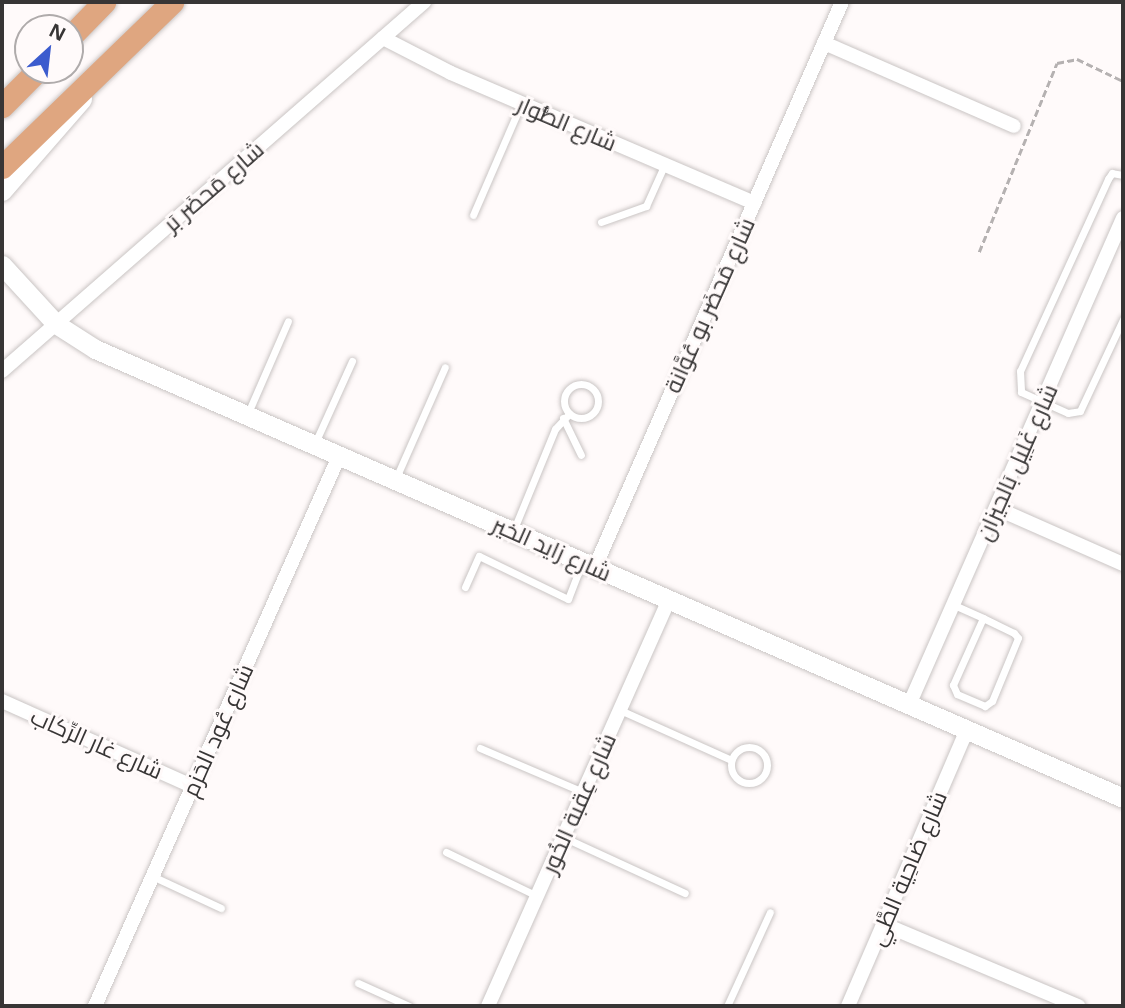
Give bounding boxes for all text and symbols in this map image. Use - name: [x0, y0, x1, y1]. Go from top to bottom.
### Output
- north arrow: [14, 14, 84, 84]
- text: N: [45, 17, 70, 47]
- street label: شارع الطُّوار: [513, 90, 621, 156]
- street label: شارع مَحضَر بَر: [157, 135, 269, 237]
- street label: شارع مَحضَر بو عُوَّانة: [658, 213, 760, 397]
- street label: شارع غَلِيل بَالجيزان: [969, 380, 1063, 544]
- street label: شارع زايد الخير: [488, 510, 616, 586]
- street label: شارع عُود الحَزم: [175, 659, 259, 801]
- street label: شارع غار الرِّكاب: [27, 702, 167, 784]
- street label: شارع عِقبة الخُور: [535, 729, 621, 877]
- street label: شارع ضاحِية الطَّي: [862, 787, 952, 949]

